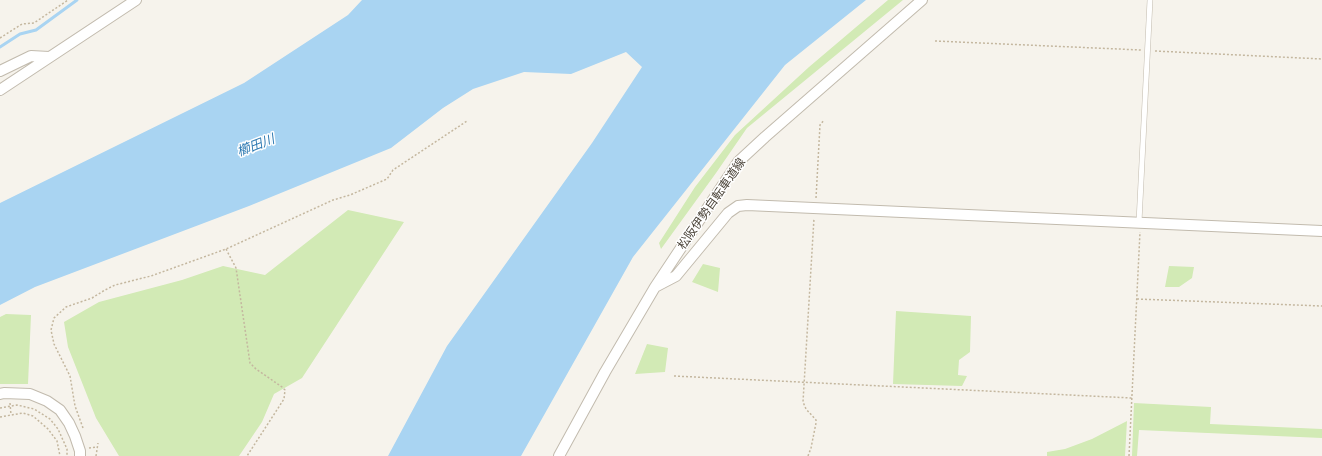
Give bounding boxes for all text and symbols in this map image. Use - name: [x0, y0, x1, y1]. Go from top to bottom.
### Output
- water label: 櫛田川: [235, 132, 277, 160]
- street label: 松阪伊勢自転車道線: [675, 156, 749, 252]

